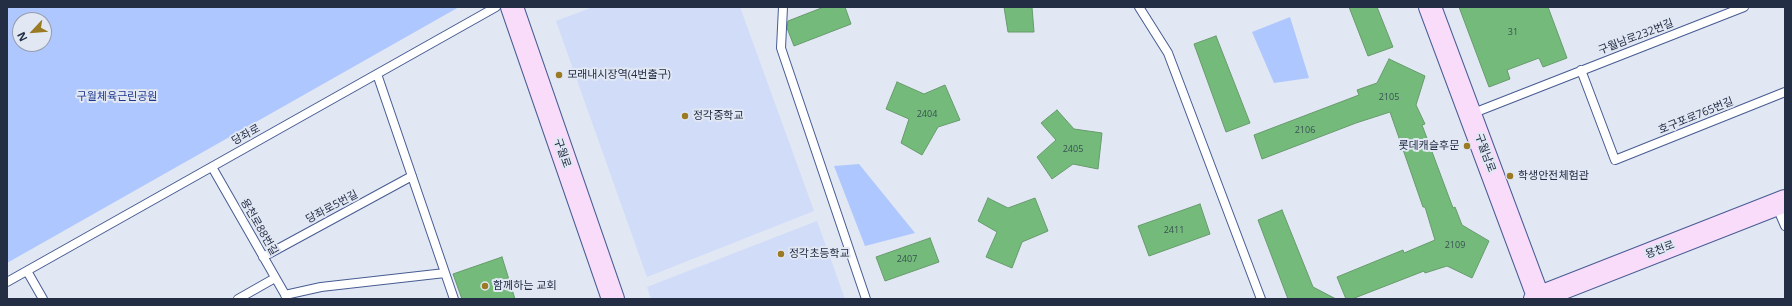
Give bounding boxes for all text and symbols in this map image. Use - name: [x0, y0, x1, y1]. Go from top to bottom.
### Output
- north arrow: [12, 12, 52, 52]
- street label: 구월남로232번길: [1596, 17, 1676, 57]
- house number: 31: [1508, 27, 1518, 37]
- text: N: [13, 30, 30, 44]
- place label: 모래내시장역(4번출구): [567, 68, 671, 82]
- marker: 모래내시장역(4번출구): [554, 70, 564, 80]
- park label: 구월체육근린공원: [77, 90, 157, 104]
- house number: 2105: [1379, 92, 1399, 102]
- street label: 호구포로765번길: [1657, 95, 1735, 137]
- place label: 정각중학교: [693, 109, 744, 123]
- house number: 2404: [917, 109, 937, 119]
- marker: 정각중학교: [680, 111, 690, 121]
- street label: 당좌로: [230, 122, 262, 148]
- house number: 2106: [1295, 125, 1315, 135]
- street label: 구월남로: [1472, 132, 1498, 174]
- street label: 구월로: [551, 136, 573, 170]
- place label: 롯데캐슬후문: [1398, 139, 1459, 153]
- marker: 롯데캐슬후문: [1462, 141, 1472, 151]
- house number: 2405: [1063, 144, 1083, 154]
- place label: 학생안전체험관: [1518, 169, 1589, 183]
- marker: 학생안전체험관: [1505, 171, 1515, 181]
- street label: 당좌로5번길: [304, 188, 360, 226]
- street label: 용천로88번길: [237, 196, 281, 258]
- house number: 2411: [1164, 225, 1184, 235]
- street label: 용천로: [1643, 238, 1677, 262]
- house number: 2109: [1445, 240, 1465, 250]
- place label: 정각초등학교: [789, 247, 850, 261]
- marker: 정각초등학교: [776, 249, 786, 259]
- house number: 2407: [897, 254, 917, 264]
- place label: 함께하는 교회: [493, 279, 557, 293]
- marker: 함께하는 교회: [480, 281, 490, 291]

